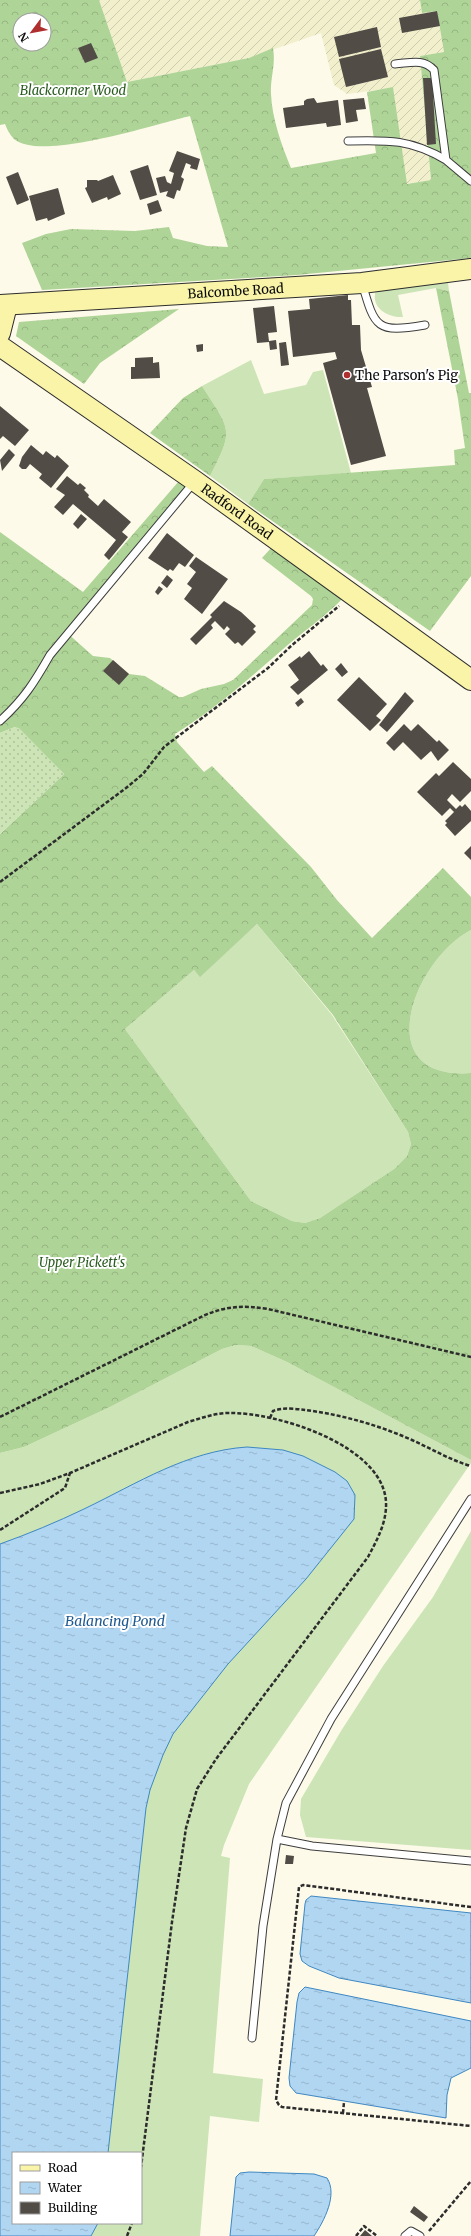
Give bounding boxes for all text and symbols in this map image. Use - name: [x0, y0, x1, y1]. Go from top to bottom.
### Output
- north arrow: [12, 12, 52, 52]
- text: N: [15, 30, 32, 45]
- park label: Blackcorner Wood: [20, 82, 127, 99]
- street label: Balcombe Road: [187, 279, 284, 302]
- place label: The Parson's Pig: [355, 367, 458, 384]
- marker: The Parson's Pig: [342, 370, 352, 380]
- street label: Radford Road: [198, 480, 276, 543]
- park label: Upper Pickett's: [39, 1254, 126, 1271]
- water label: Balancing Pond: [65, 1612, 165, 1630]
- legend: [12, 2152, 142, 2224]
- text: Road: [48, 2160, 77, 2175]
- text: Water: [47, 2180, 83, 2195]
- text: Building: [48, 2200, 98, 2215]

